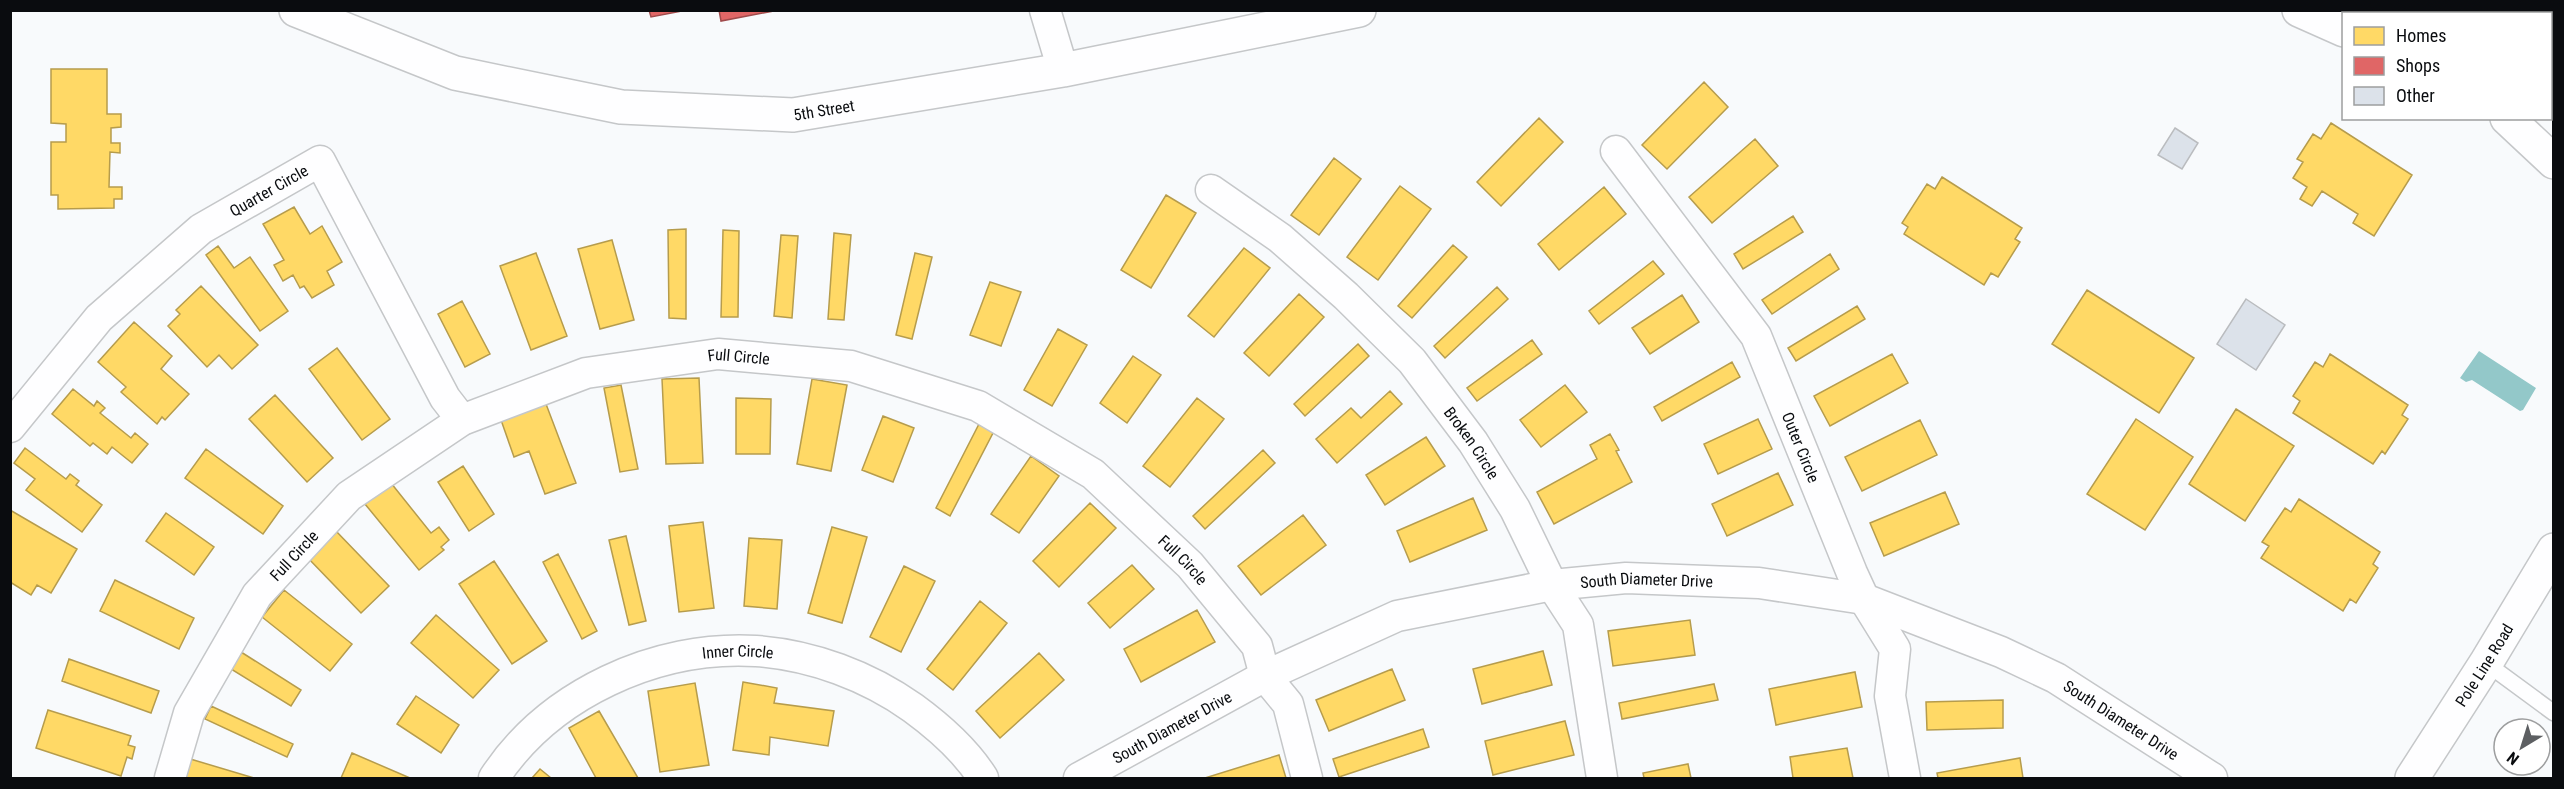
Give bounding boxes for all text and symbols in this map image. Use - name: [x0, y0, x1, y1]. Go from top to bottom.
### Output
- legend: [2342, 12, 2552, 120]
- text: Homes: [2396, 25, 2446, 46]
- text: Shops: [2396, 55, 2440, 76]
- text: Other: [2396, 85, 2435, 106]
- street label: 5th Street: [792, 96, 856, 125]
- street label: Quarter Circle: [226, 161, 311, 221]
- street label: Full Circle: [706, 345, 771, 369]
- street label: Broken Circle: [1440, 403, 1503, 483]
- street label: Outer Circle: [1778, 409, 1823, 485]
- street label: Full Circle: [266, 526, 322, 585]
- street label: Full Circle: [1154, 531, 1211, 589]
- street label: South Diameter Drive: [1579, 569, 1713, 592]
- street label: Pole Line Road: [2452, 620, 2517, 710]
- street label: Inner Circle: [701, 641, 775, 663]
- street label: South Diameter Drive: [2060, 676, 2182, 764]
- street label: South Diameter Drive: [1109, 687, 1235, 768]
- north arrow: [2492, 717, 2552, 777]
- text: N: [2503, 748, 2523, 769]

